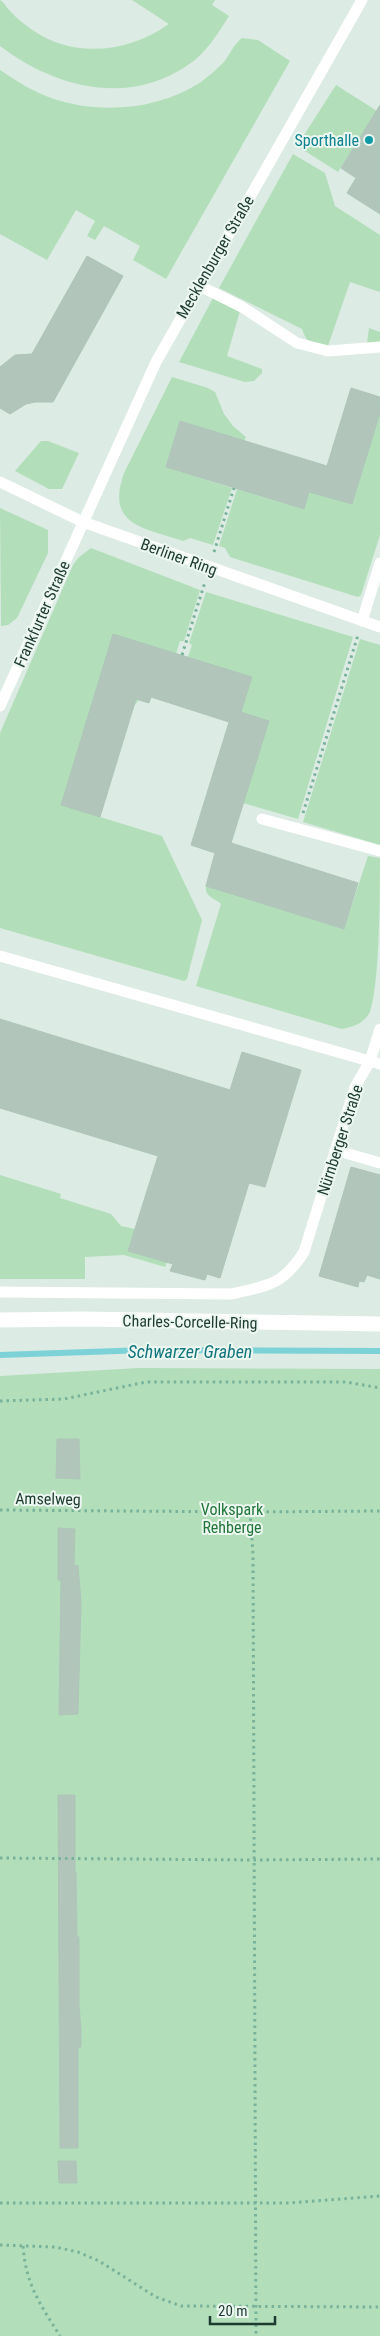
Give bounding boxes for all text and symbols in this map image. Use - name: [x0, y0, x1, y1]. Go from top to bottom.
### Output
- place label: Sporthalle: [295, 131, 359, 150]
- marker: Sporthalle: [363, 134, 375, 146]
- street label: Mecklenburger Straße: [172, 192, 258, 322]
- street label: Berliner Ring: [138, 534, 220, 580]
- street label: Frankfurter Straße: [10, 558, 74, 670]
- street label: Nürnberger Straße: [313, 1082, 367, 1198]
- street label: Charles-Corcelle-Ring: [122, 1311, 258, 1333]
- water label: Schwarzer Graben: [128, 1341, 252, 1362]
- street label: Amselweg: [15, 1489, 81, 1509]
- park label: Volkspark Rehberge: [201, 1500, 264, 1537]
- scale bar: [210, 2294, 275, 2326]
- text: 20 m: [218, 2302, 248, 2320]

